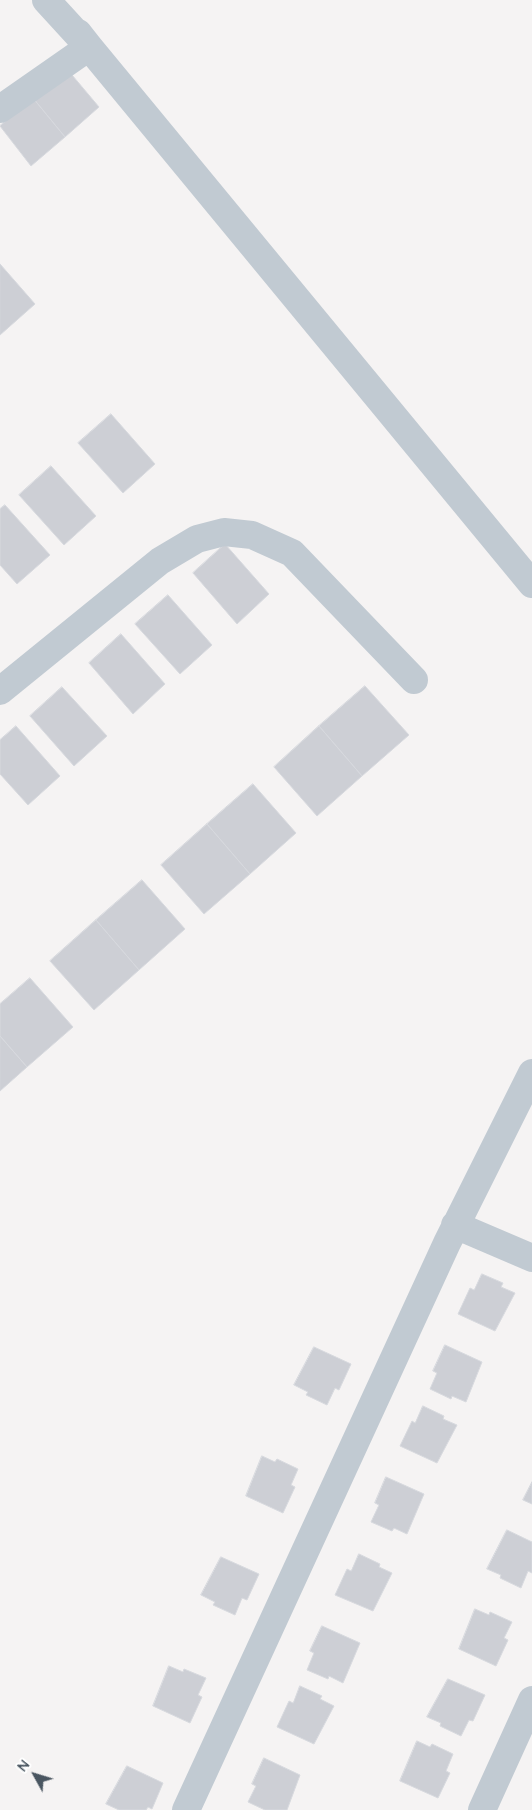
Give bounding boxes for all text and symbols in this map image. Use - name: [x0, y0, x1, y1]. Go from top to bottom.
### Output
- north arrow: [10, 1750, 60, 1800]
- text: N: [13, 1756, 34, 1775]

